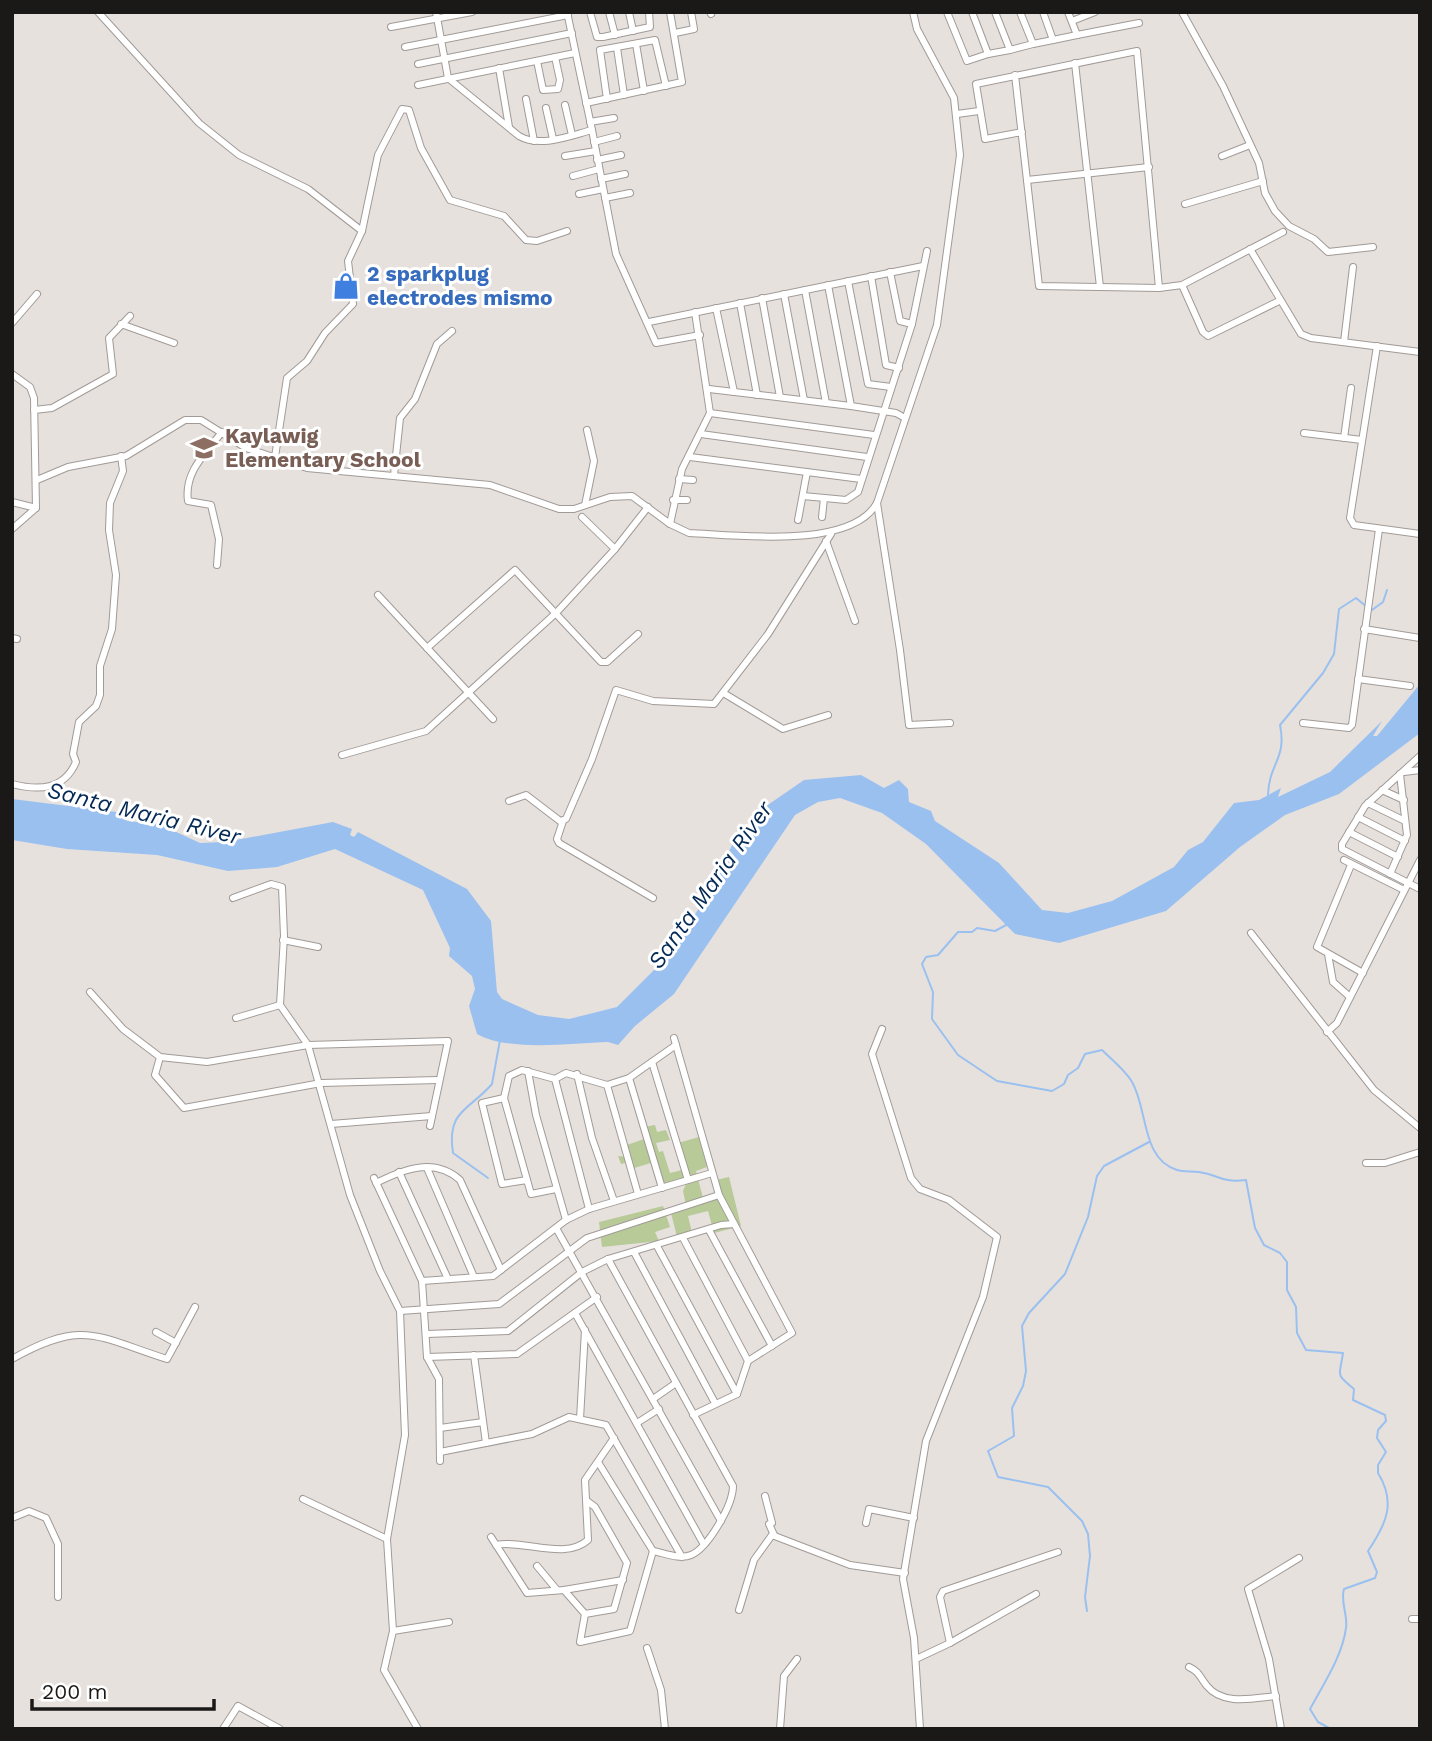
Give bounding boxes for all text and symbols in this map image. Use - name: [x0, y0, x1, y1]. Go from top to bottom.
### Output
- place label: 2 sparkplug electrodes mismo: [367, 261, 553, 310]
- shop icon: 2 sparkplug electrodes mismo: [331, 271, 361, 301]
- place label: Kaylawig Elementary School: [225, 423, 421, 472]
- school or university icon: Kaylawig Elementary School: [189, 433, 219, 463]
- water label: Santa Maria River: [45, 776, 244, 851]
- water label: Santa Maria River: [643, 796, 779, 974]
- scale bar: [32, 1668, 214, 1712]
- text: 200 m: [42, 1679, 108, 1704]

